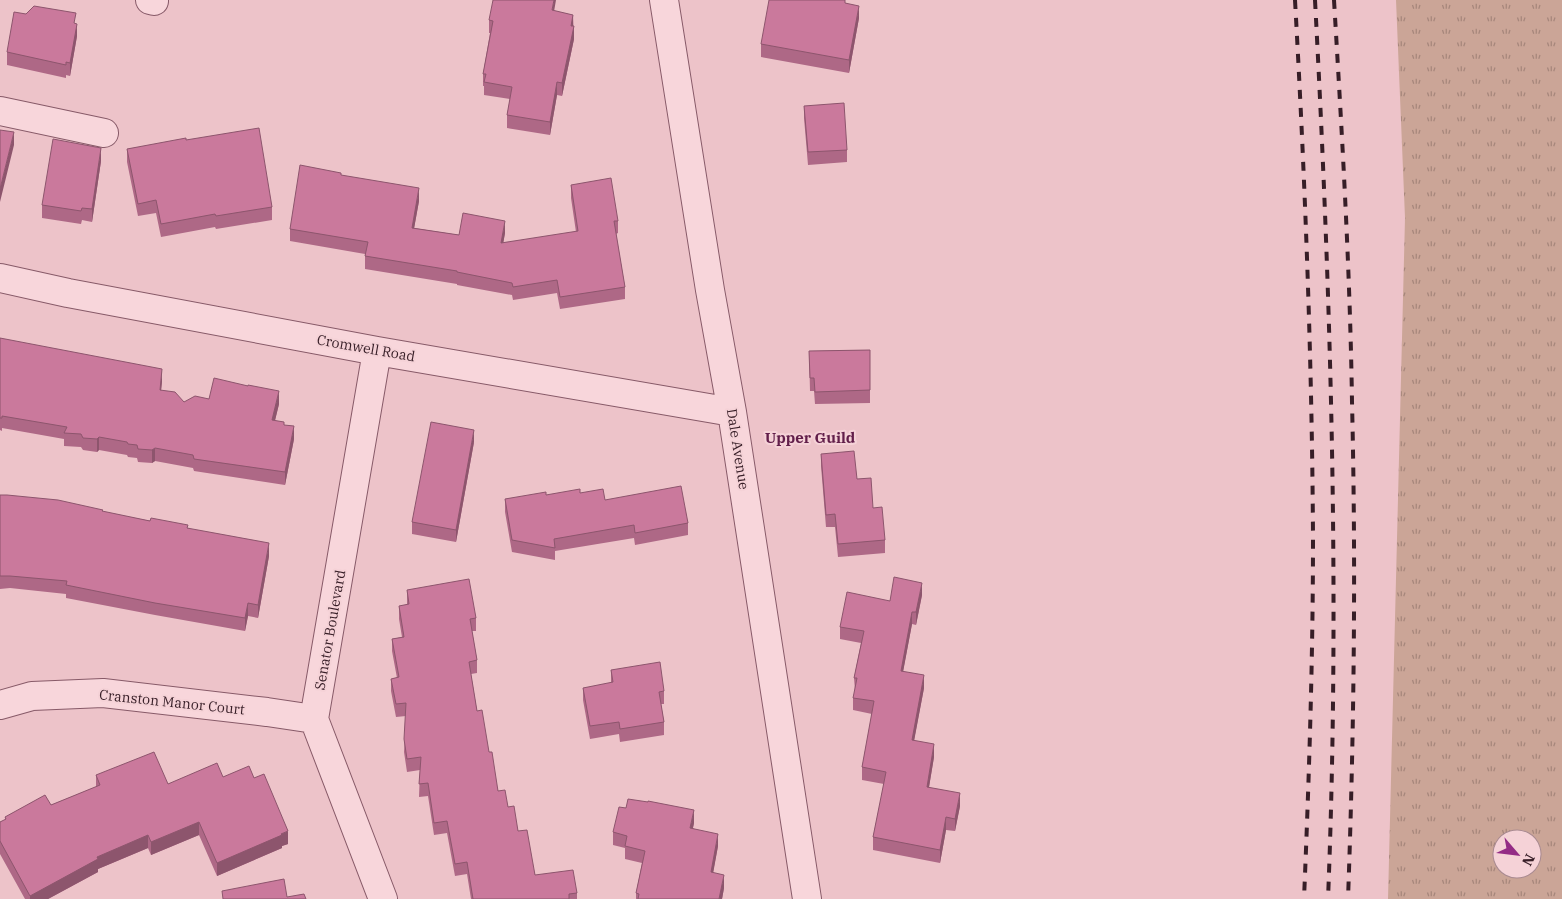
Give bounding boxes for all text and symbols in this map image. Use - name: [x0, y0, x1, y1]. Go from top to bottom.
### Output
- street label: Cromwell Road: [315, 330, 417, 366]
- street label: Dale Avenue: [723, 407, 753, 491]
- district label: Upper Guild: [765, 428, 856, 447]
- street label: Senator Boulevard: [311, 568, 350, 692]
- street label: Cranston Manor Court: [98, 685, 246, 719]
- north arrow: [1492, 829, 1542, 879]
- text: N: [1518, 851, 1539, 869]

